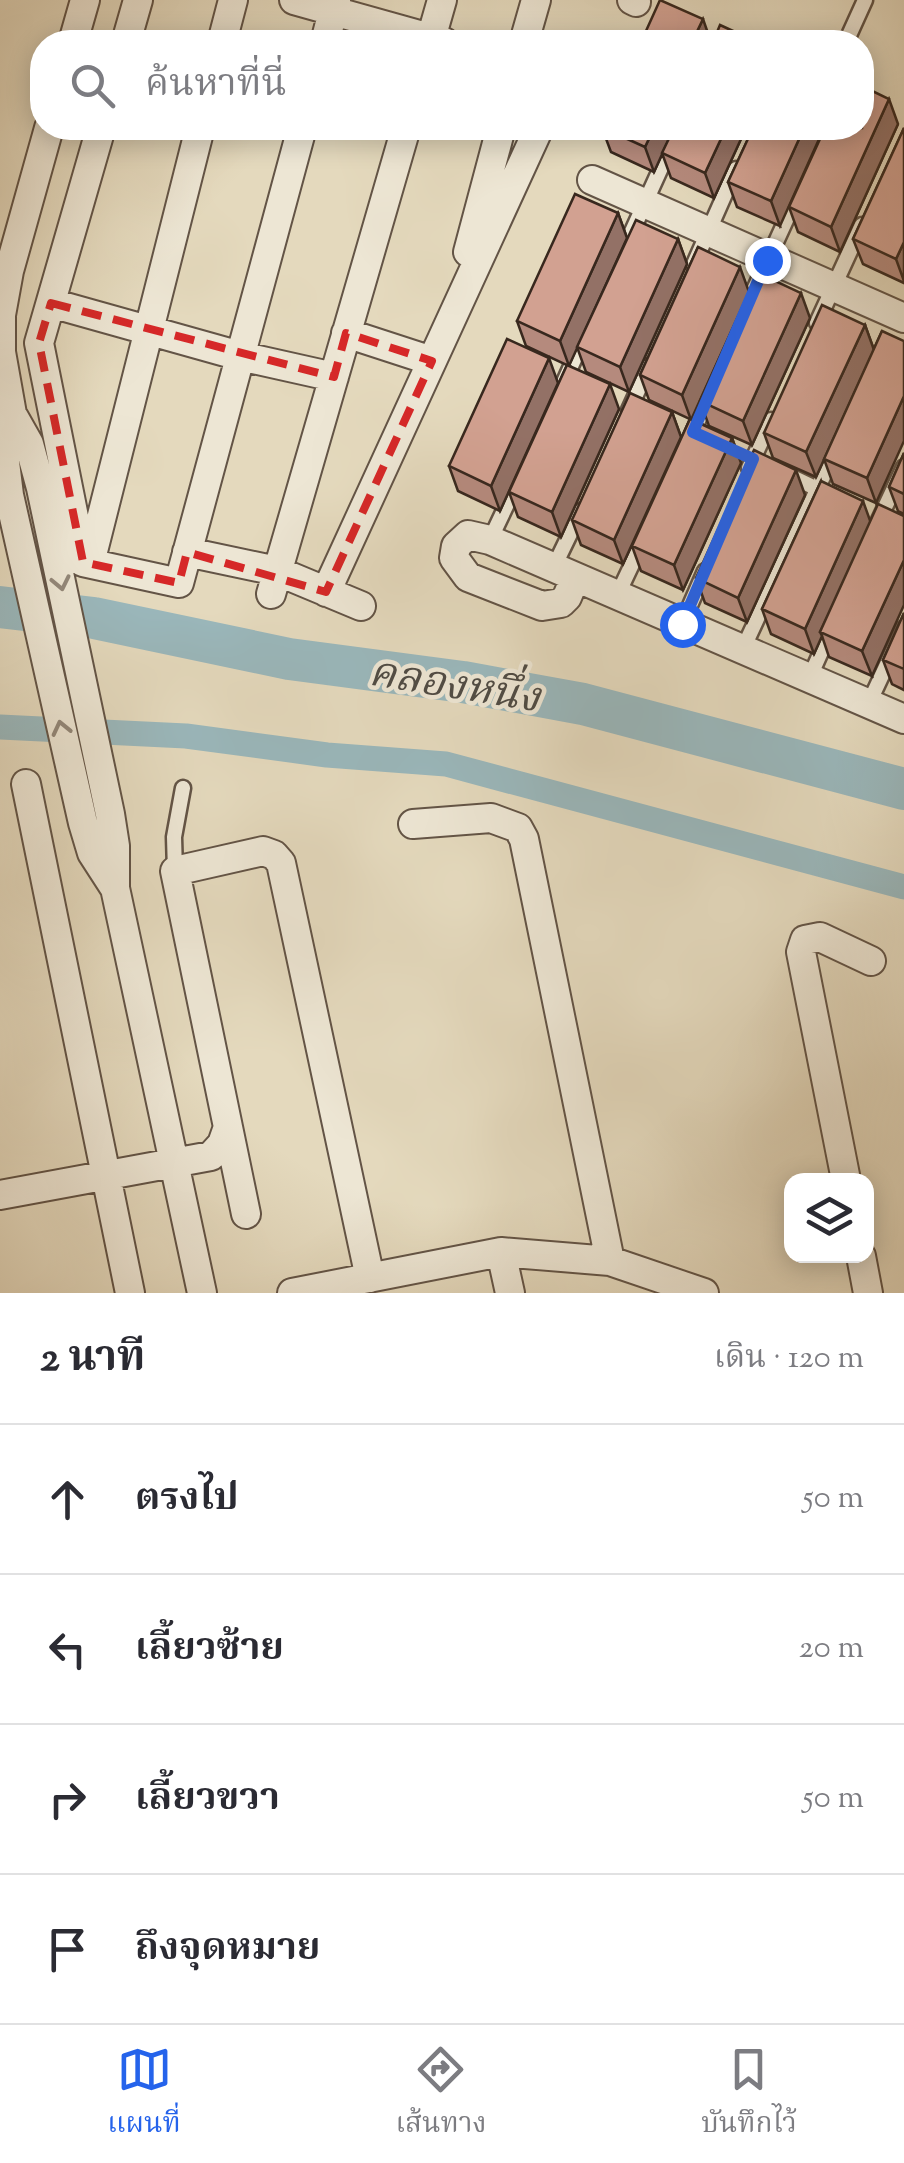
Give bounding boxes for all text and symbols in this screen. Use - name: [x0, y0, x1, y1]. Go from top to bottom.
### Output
- search box: [30, 30, 874, 140]
- icon: search: [65, 58, 120, 113]
- text: ค้นหาที่นี่: [145, 59, 286, 113]
- route end: [745, 238, 791, 284]
- one-way arrow: [49, 574, 70, 591]
- route start: [660, 602, 706, 648]
- water label: คลองหนึ่ง: [364, 640, 547, 731]
- one-way arrow: [52, 720, 73, 737]
- map controls: [784, 1173, 874, 1263]
- button: layers: [784, 1173, 874, 1263]
- text: 2 นาที: [40, 1330, 145, 1390]
- text: เดิน · 120 m: [714, 1336, 864, 1382]
- icon: ahead: [40, 1472, 95, 1527]
- text: ตรงไป: [135, 1473, 239, 1527]
- text: 50 m: [803, 1476, 864, 1522]
- icon: left: [40, 1622, 95, 1677]
- text: เลี้ยวซ้าย: [135, 1623, 284, 1677]
- text: 20 m: [799, 1626, 864, 1672]
- icon: right: [40, 1772, 95, 1827]
- text: เลี้ยวขวา: [135, 1773, 280, 1827]
- text: 50 m: [803, 1776, 864, 1822]
- icon: arrive: [40, 1922, 95, 1977]
- text: ถึงจุดหมาย: [135, 1923, 320, 1977]
- tab: แผนที่: [107, 2042, 181, 2147]
- tab: เส้นทาง: [395, 2042, 487, 2147]
- tab: บันทึกไว้: [701, 2042, 797, 2147]

